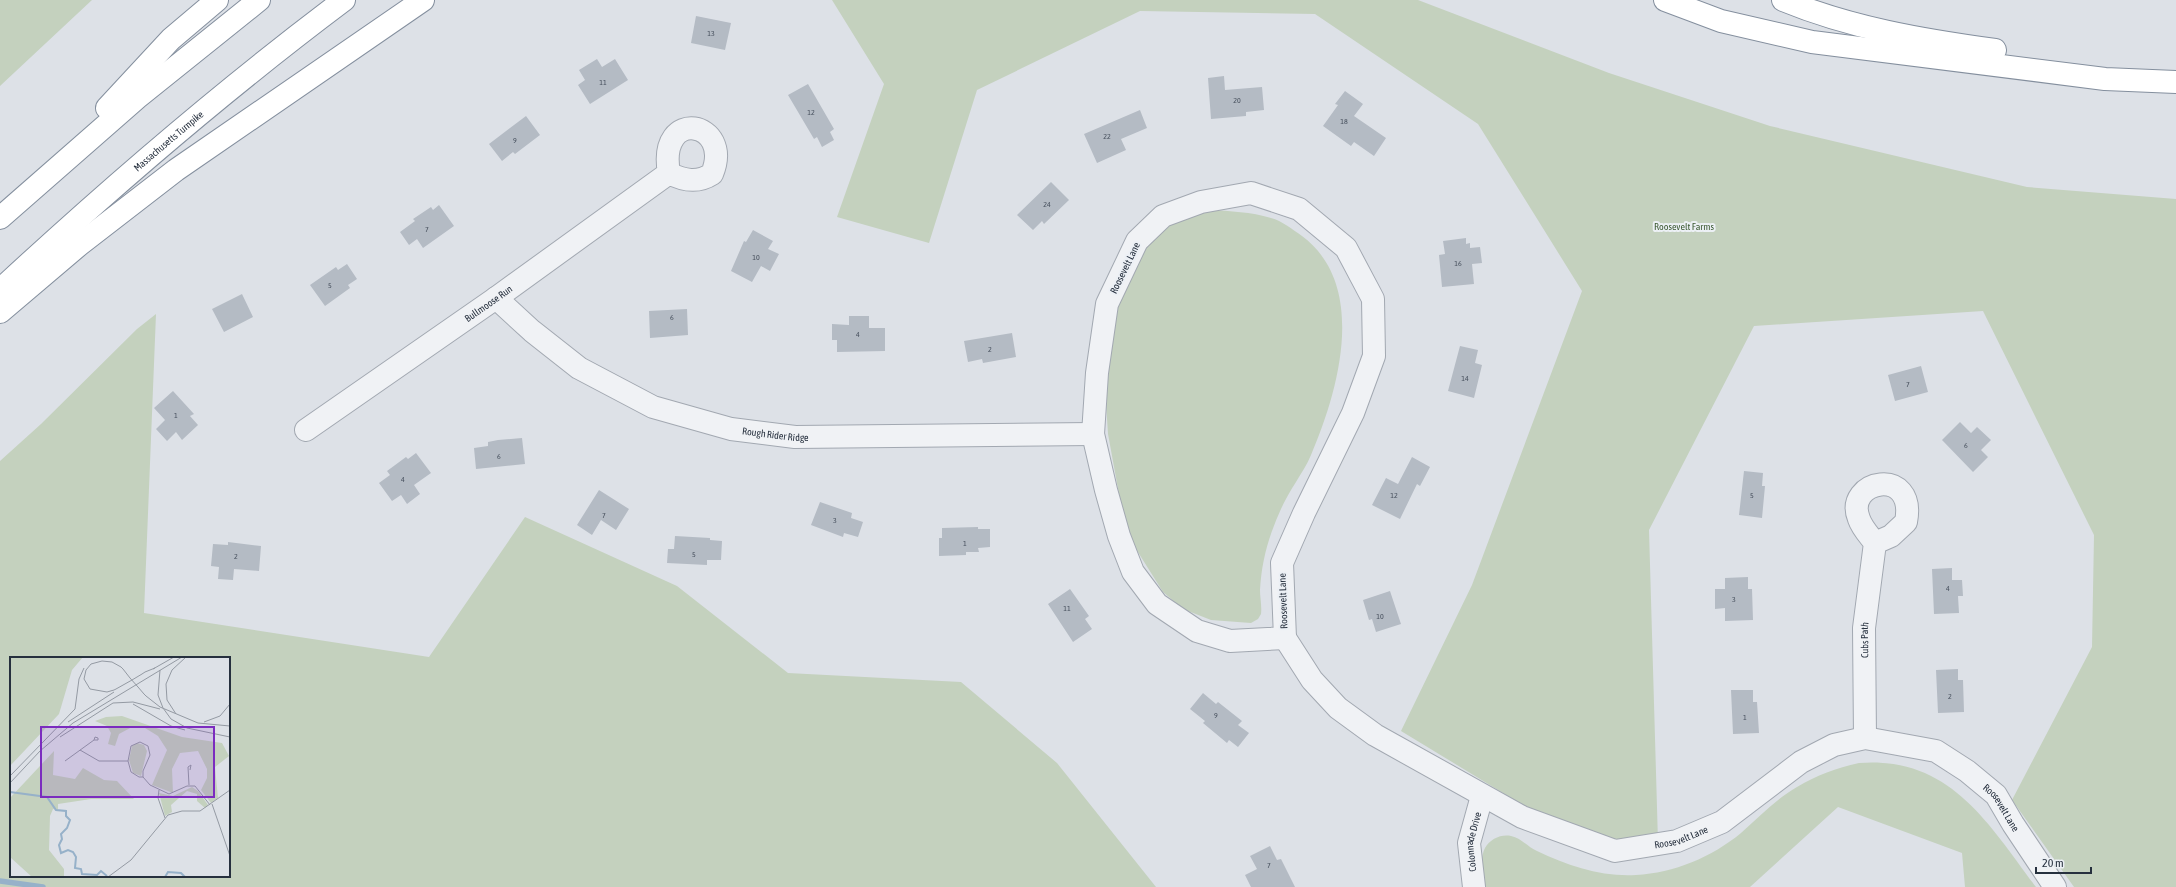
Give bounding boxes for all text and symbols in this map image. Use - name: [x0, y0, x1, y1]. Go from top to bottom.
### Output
- house number: 13: [707, 29, 715, 38]
- house number: 11: [599, 78, 607, 87]
- house number: 20: [1233, 96, 1241, 105]
- street label: Massachusetts Turnpike: [131, 108, 206, 173]
- house number: 12: [807, 108, 815, 117]
- house number: 18: [1340, 117, 1348, 126]
- house number: 22: [1103, 132, 1111, 141]
- house number: 9: [513, 136, 517, 145]
- house number: 24: [1043, 200, 1051, 209]
- park label: Roosevelt Farms: [1654, 221, 1714, 232]
- house number: 7: [425, 225, 429, 234]
- street label: Roosevelt Lane: [1108, 240, 1142, 295]
- house number: 10: [752, 253, 760, 262]
- house number: 16: [1454, 259, 1462, 268]
- house number: 5: [328, 281, 332, 290]
- street label: Bullmoose Run: [462, 283, 514, 324]
- house number: 6: [670, 313, 674, 322]
- house number: 4: [856, 330, 860, 339]
- house number: 2: [988, 345, 992, 354]
- house number: 14: [1461, 374, 1469, 383]
- house number: 7: [1906, 380, 1910, 389]
- house number: 1: [174, 411, 178, 420]
- street label: Rough Rider Ridge: [742, 425, 809, 442]
- house number: 6: [1964, 441, 1968, 450]
- house number: 6: [497, 452, 501, 461]
- house number: 4: [401, 475, 405, 484]
- house number: 12: [1390, 491, 1398, 500]
- house number: 5: [1750, 491, 1754, 500]
- house number: 7: [602, 511, 606, 520]
- house number: 3: [833, 516, 837, 525]
- house number: 1: [963, 539, 967, 548]
- house number: 5: [692, 550, 696, 559]
- house number: 2: [234, 552, 238, 561]
- street label: Roosevelt Lane: [1277, 573, 1289, 629]
- house number: 4: [1946, 584, 1950, 593]
- house number: 3: [1732, 595, 1736, 604]
- house number: 11: [1063, 604, 1071, 613]
- house number: 10: [1376, 612, 1384, 621]
- street label: Cubs Path: [1858, 621, 1870, 658]
- inset map: [10, 657, 230, 877]
- house number: 2: [1948, 692, 1952, 701]
- house number: 9: [1214, 711, 1218, 720]
- house number: 1: [1743, 713, 1747, 722]
- street label: Roosevelt Lane: [1981, 781, 2022, 834]
- street label: Colonnade Drive: [1463, 810, 1483, 872]
- street label: Roosevelt Lane: [1653, 823, 1710, 850]
- scale bar: [2036, 849, 2091, 875]
- text: 20 m: [2042, 856, 2064, 870]
- house number: 7: [1267, 861, 1271, 870]

